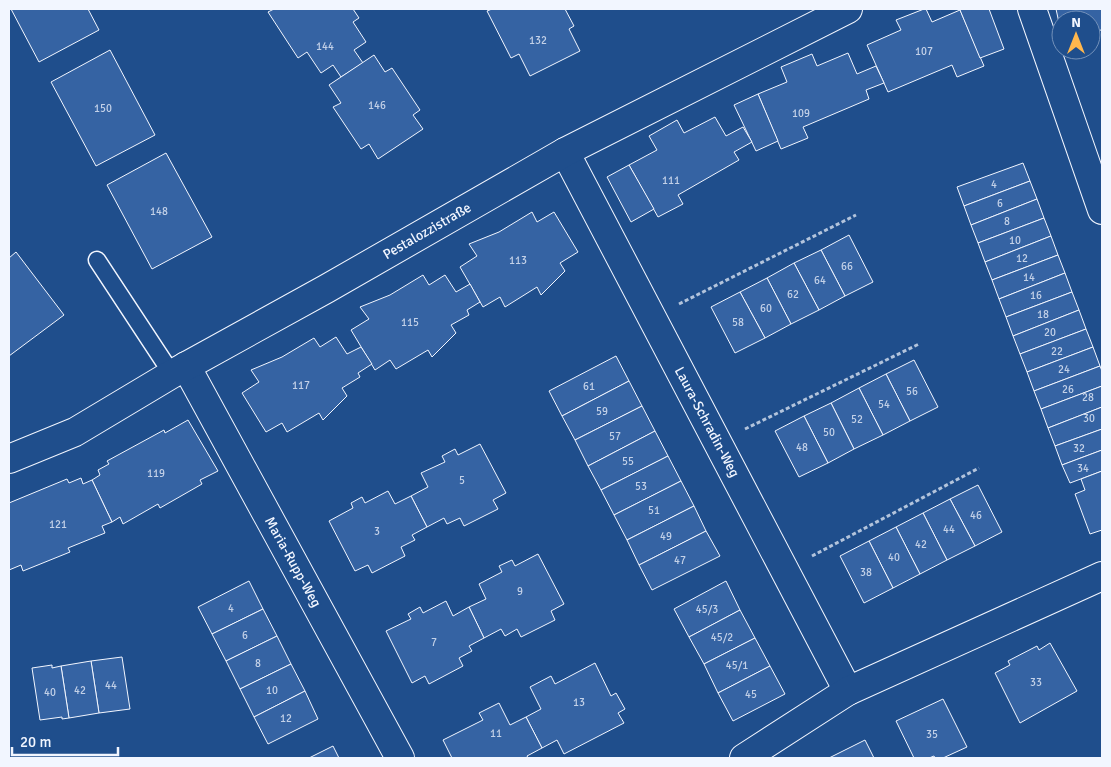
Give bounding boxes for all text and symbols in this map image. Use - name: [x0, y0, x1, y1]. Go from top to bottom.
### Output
- north arrow: [1051, 10, 1101, 60]
- text: N: [1071, 14, 1081, 31]
- house number: 132: [529, 34, 547, 47]
- house number: 144: [316, 40, 334, 53]
- house number: 107: [915, 45, 933, 58]
- house number: 146: [368, 99, 386, 112]
- house number: 150: [94, 102, 112, 115]
- house number: 109: [792, 107, 810, 120]
- house number: 111: [662, 174, 680, 187]
- house number: 4: [991, 178, 997, 191]
- house number: 6: [997, 197, 1003, 210]
- street label: Pestalozzistraße: [380, 199, 474, 263]
- house number: 148: [150, 205, 168, 218]
- house number: 8: [1004, 215, 1010, 228]
- house number: 10: [1009, 234, 1021, 247]
- house number: 12: [1016, 252, 1028, 265]
- house number: 113: [509, 254, 527, 267]
- house number: 66: [841, 260, 853, 273]
- house number: 14: [1023, 271, 1035, 284]
- house number: 64: [814, 274, 826, 287]
- house number: 62: [787, 288, 799, 301]
- house number: 16: [1030, 289, 1042, 302]
- house number: 60: [760, 302, 772, 315]
- house number: 18: [1037, 308, 1049, 321]
- house number: 115: [401, 316, 419, 329]
- house number: 58: [732, 316, 744, 329]
- house number: 20: [1044, 326, 1056, 339]
- house number: 22: [1051, 345, 1063, 358]
- house number: 24: [1058, 363, 1070, 376]
- street label: Laura-Schradin-Weg: [671, 364, 743, 480]
- house number: 117: [292, 379, 310, 392]
- house number: 61: [583, 380, 595, 393]
- house number: 26: [1062, 383, 1074, 396]
- house number: 56: [906, 385, 918, 398]
- house number: 28: [1082, 391, 1094, 404]
- house number: 54: [878, 398, 890, 411]
- house number: 59: [596, 405, 608, 418]
- house number: 30: [1083, 412, 1095, 425]
- house number: 52: [851, 413, 863, 426]
- house number: 50: [823, 426, 835, 439]
- house number: 57: [609, 430, 621, 443]
- house number: 48: [796, 441, 808, 454]
- house number: 32: [1073, 442, 1085, 455]
- house number: 55: [622, 455, 634, 468]
- house number: 34: [1077, 462, 1089, 475]
- house number: 119: [147, 467, 165, 480]
- house number: 5: [459, 474, 465, 487]
- house number: 53: [635, 480, 647, 493]
- house number: 51: [648, 504, 660, 517]
- house number: 46: [970, 509, 982, 522]
- street label: Maria-Rupp-Weg: [261, 514, 325, 610]
- house number: 121: [49, 518, 67, 531]
- house number: 44: [943, 523, 955, 536]
- house number: 3: [374, 525, 380, 538]
- house number: 49: [660, 530, 672, 543]
- house number: 42: [915, 538, 927, 551]
- house number: 40: [888, 551, 900, 564]
- house number: 47: [674, 554, 686, 567]
- house number: 38: [860, 566, 872, 579]
- house number: 9: [517, 585, 523, 598]
- house number: 4: [228, 602, 234, 615]
- house number: 45/3: [696, 603, 718, 616]
- house number: 6: [242, 629, 248, 642]
- house number: 45/2: [711, 631, 733, 644]
- house number: 7: [431, 636, 437, 649]
- house number: 8: [255, 657, 261, 670]
- house number: 45/1: [726, 659, 748, 672]
- house number: 33: [1030, 676, 1042, 689]
- house number: 44: [105, 679, 117, 692]
- house number: 42: [74, 684, 86, 697]
- house number: 10: [266, 684, 278, 697]
- house number: 40: [44, 686, 56, 699]
- house number: 45: [745, 688, 757, 701]
- house number: 13: [573, 696, 585, 709]
- house number: 12: [280, 712, 292, 725]
- scale bar: [12, 724, 119, 756]
- house number: 11: [490, 727, 502, 740]
- house number: 35: [926, 728, 938, 741]
- text: 20 m: [20, 733, 51, 751]

